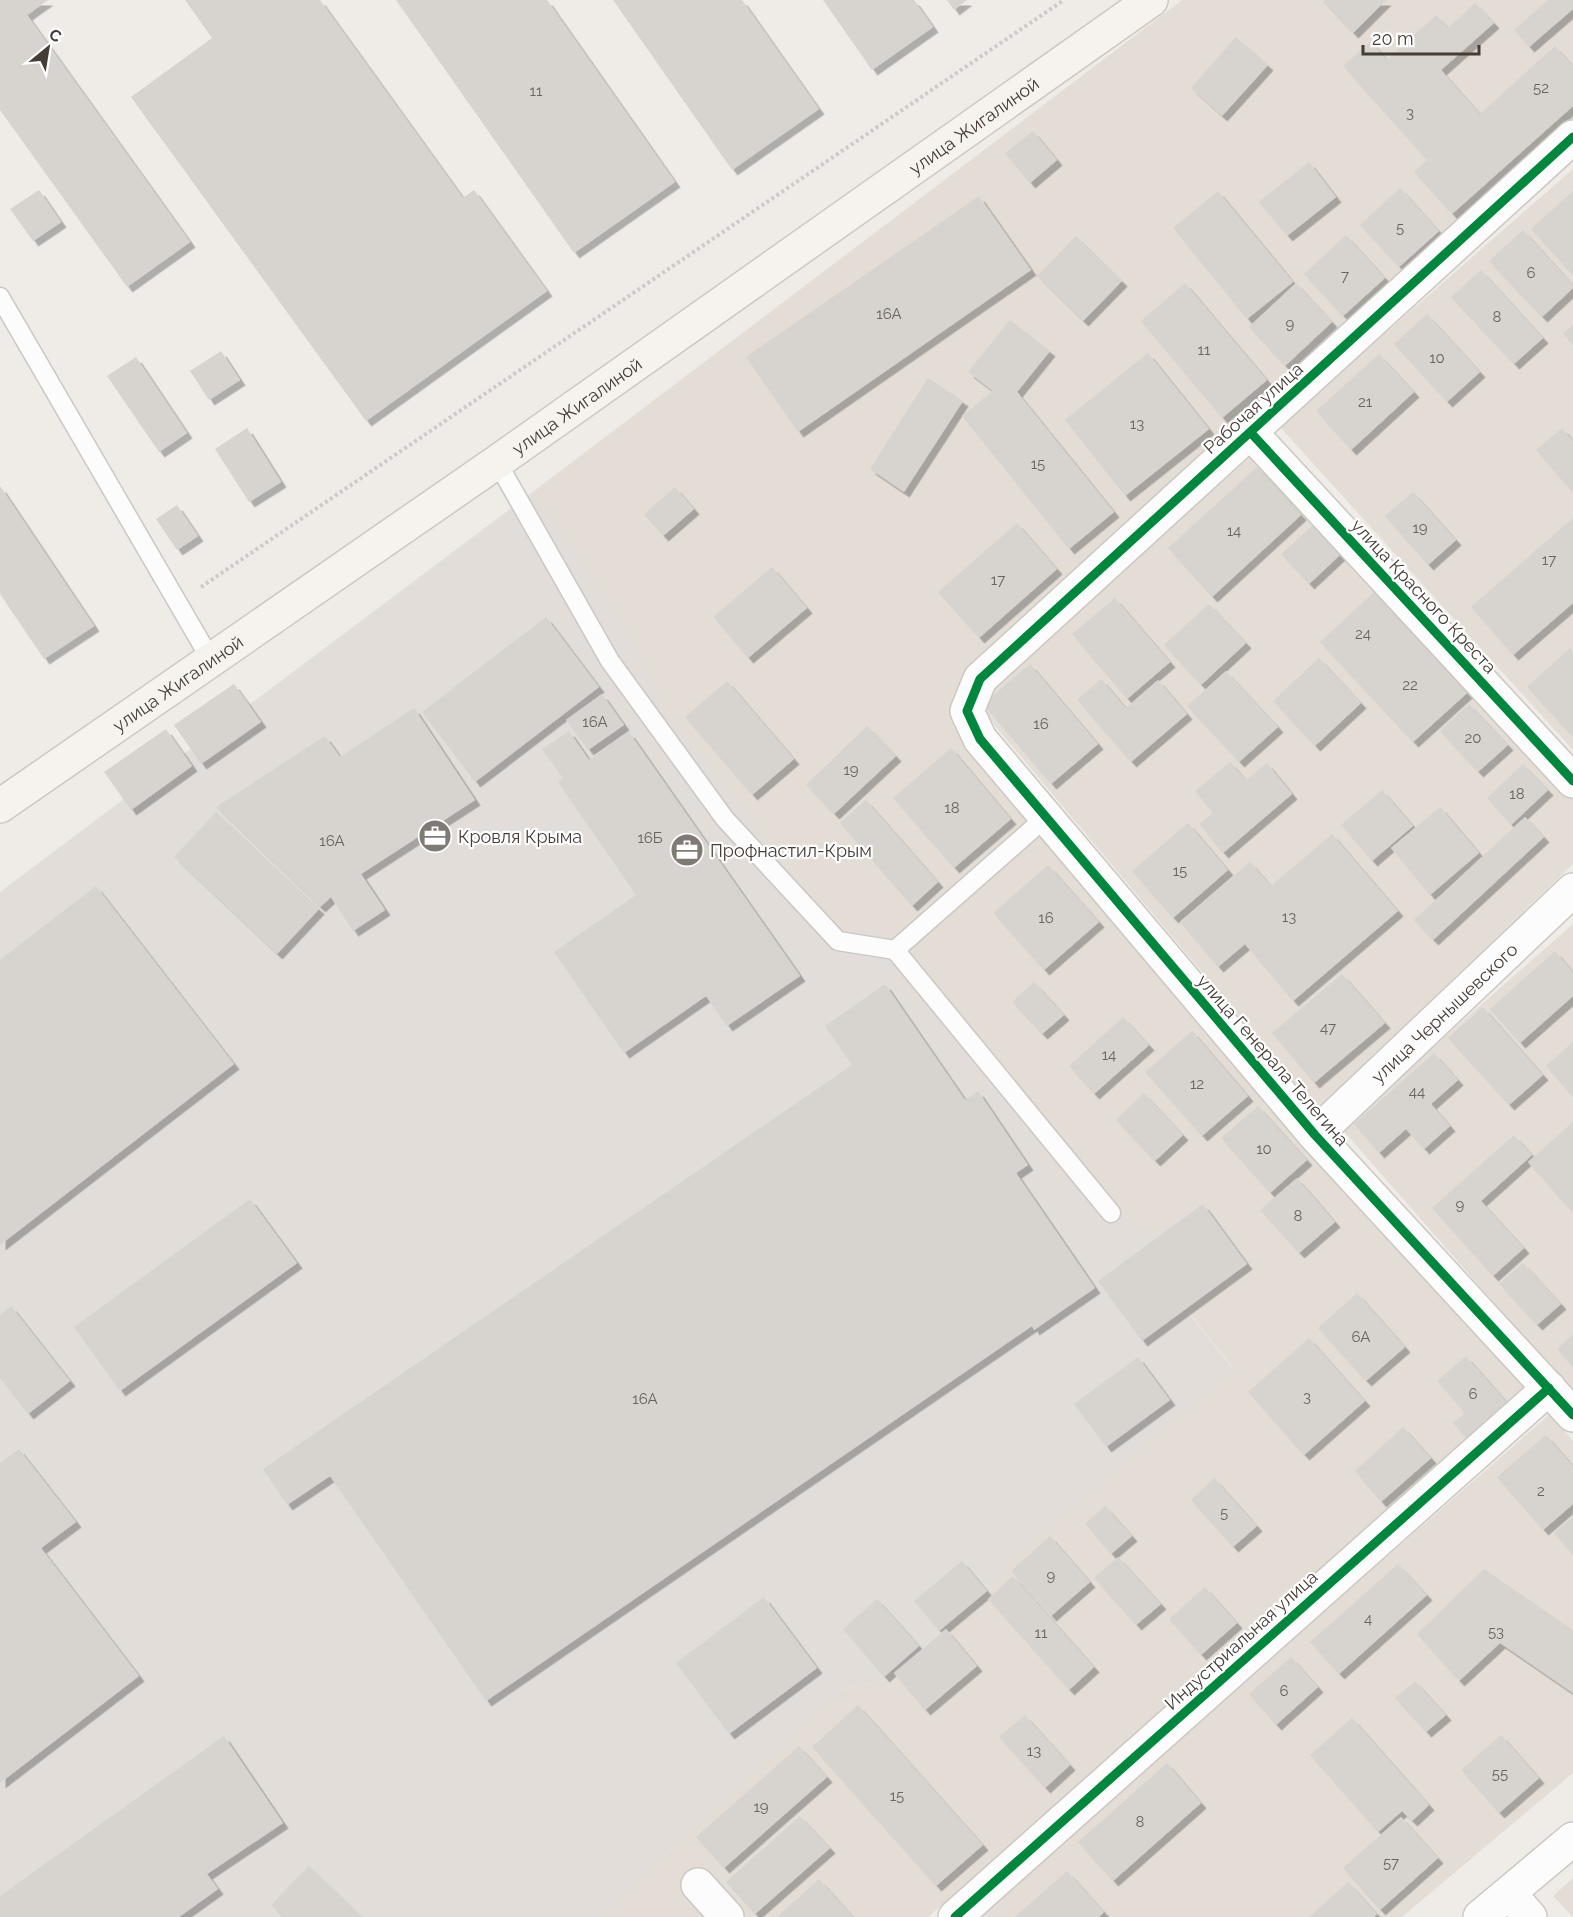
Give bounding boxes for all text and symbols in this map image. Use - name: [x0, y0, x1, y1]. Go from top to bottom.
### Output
- north arrow: [18, 18, 78, 78]
- scale bar: [1363, 18, 1478, 56]
- text: С: [46, 24, 65, 46]
- text: 20 m: [1372, 28, 1414, 49]
- street label: улица Жигалиной: [905, 72, 1043, 178]
- house number: 52: [1533, 79, 1549, 97]
- house number: 11: [530, 82, 543, 100]
- house number: 3: [1406, 104, 1414, 122]
- house number: 5: [1396, 219, 1404, 237]
- house number: 6: [1526, 264, 1536, 282]
- house number: 7: [1341, 267, 1349, 285]
- house number: 16А: [876, 305, 902, 323]
- house number: 8: [1493, 308, 1502, 326]
- house number: 9: [1286, 315, 1295, 333]
- house number: 11: [1198, 341, 1211, 359]
- house number: 10: [1429, 349, 1445, 367]
- street label: улица Жигалиной: [508, 353, 646, 459]
- street label: Рабочая улица: [1199, 358, 1307, 458]
- house number: 21: [1358, 393, 1373, 411]
- house number: 13: [1130, 415, 1144, 433]
- house number: 15: [1031, 455, 1045, 473]
- street label: улица Красного Креста: [1347, 515, 1501, 677]
- house number: 19: [1412, 519, 1428, 537]
- house number: 14: [1227, 522, 1241, 540]
- house number: 17: [1542, 551, 1556, 569]
- house number: 17: [991, 571, 1005, 589]
- house number: 24: [1355, 625, 1371, 643]
- street label: улица Жигалиной: [108, 631, 247, 736]
- house number: 22: [1402, 676, 1418, 694]
- house number: 16А: [582, 713, 608, 731]
- house number: 16: [1033, 715, 1049, 733]
- house number: 20: [1465, 729, 1482, 747]
- house number: 19: [843, 761, 859, 779]
- house number: 18: [1509, 785, 1525, 803]
- house number: 18: [944, 799, 960, 817]
- office icon: Кровля Крыма: [417, 818, 453, 854]
- place label: Кровля Крыма: [458, 826, 582, 847]
- house number: 16Б: [637, 829, 663, 847]
- house number: 16А: [319, 832, 345, 850]
- office icon: Профнастил-Крым: [669, 832, 705, 868]
- place label: Профнастил-Крым: [710, 840, 872, 861]
- house number: 15: [1173, 862, 1187, 880]
- house number: 13: [1282, 908, 1296, 926]
- house number: 16: [1038, 909, 1054, 927]
- street label: улица Чернышевского: [1367, 938, 1522, 1087]
- street label: улица Генерала Телегина: [1193, 970, 1353, 1150]
- house number: 47: [1320, 1019, 1336, 1037]
- house number: 14: [1102, 1046, 1116, 1064]
- house number: 12: [1190, 1075, 1204, 1093]
- house number: 44: [1409, 1083, 1425, 1101]
- house number: 10: [1256, 1140, 1272, 1158]
- house number: 9: [1456, 1196, 1465, 1214]
- house number: 8: [1294, 1207, 1303, 1225]
- house number: 6А: [1352, 1328, 1370, 1346]
- house number: 6: [1468, 1385, 1478, 1403]
- house number: 3: [1303, 1388, 1311, 1406]
- house number: 16А: [632, 1390, 658, 1408]
- house number: 2: [1537, 1482, 1545, 1500]
- house number: 5: [1220, 1504, 1228, 1522]
- street label: Индустриальная улица: [1160, 1566, 1322, 1714]
- house number: 9: [1047, 1567, 1056, 1585]
- house number: 4: [1364, 1610, 1372, 1628]
- house number: 53: [1488, 1623, 1504, 1641]
- house number: 11: [1035, 1624, 1048, 1642]
- house number: 6: [1279, 1682, 1289, 1700]
- house number: 13: [1027, 1742, 1041, 1760]
- house number: 55: [1492, 1765, 1508, 1783]
- house number: 15: [890, 1787, 904, 1805]
- house number: 19: [753, 1798, 769, 1816]
- house number: 8: [1136, 1813, 1145, 1831]
- house number: 57: [1383, 1854, 1399, 1872]

